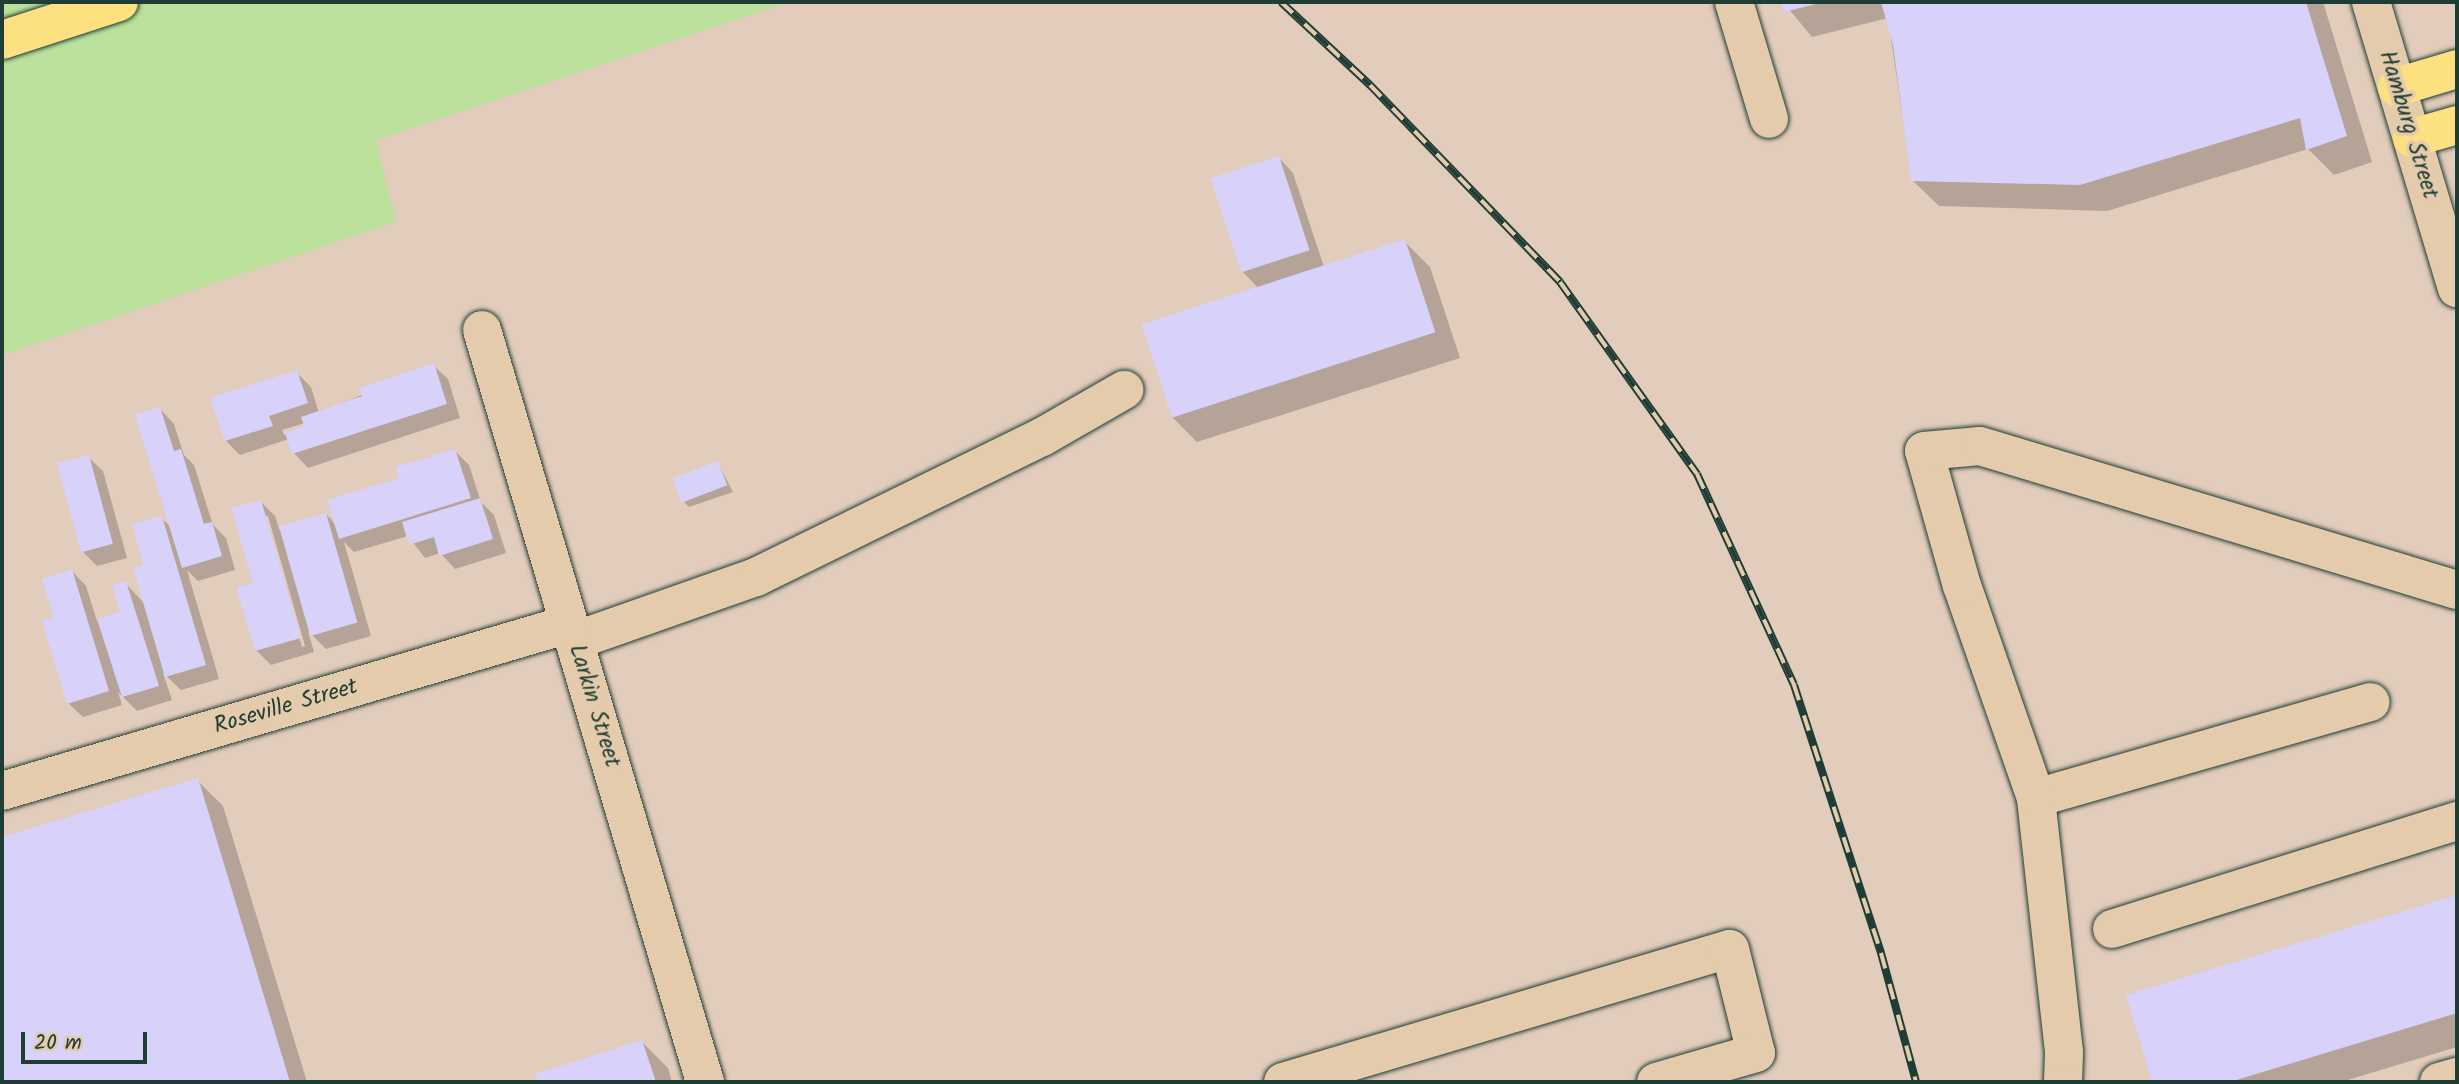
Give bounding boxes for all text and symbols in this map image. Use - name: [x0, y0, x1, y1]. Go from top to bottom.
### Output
- street label: Hamburg Street: [2372, 47, 2444, 203]
- street label: Larkin Street: [562, 641, 626, 771]
- street label: Roseville Street: [211, 673, 361, 741]
- scale bar: [24, 1018, 150, 1062]
- text: 20 m: [34, 1027, 82, 1060]

